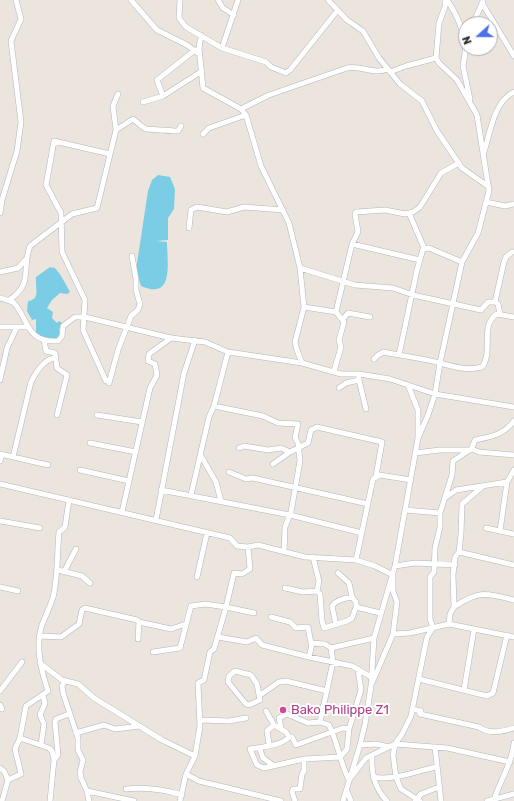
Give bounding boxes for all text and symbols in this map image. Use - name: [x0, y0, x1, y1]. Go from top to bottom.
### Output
- north arrow: [458, 16, 498, 56]
- text: N: [460, 34, 475, 46]
- place label: Bako Philippe Z1: [291, 702, 389, 718]
- marker: Bako Philippe Z1: [278, 705, 288, 715]

